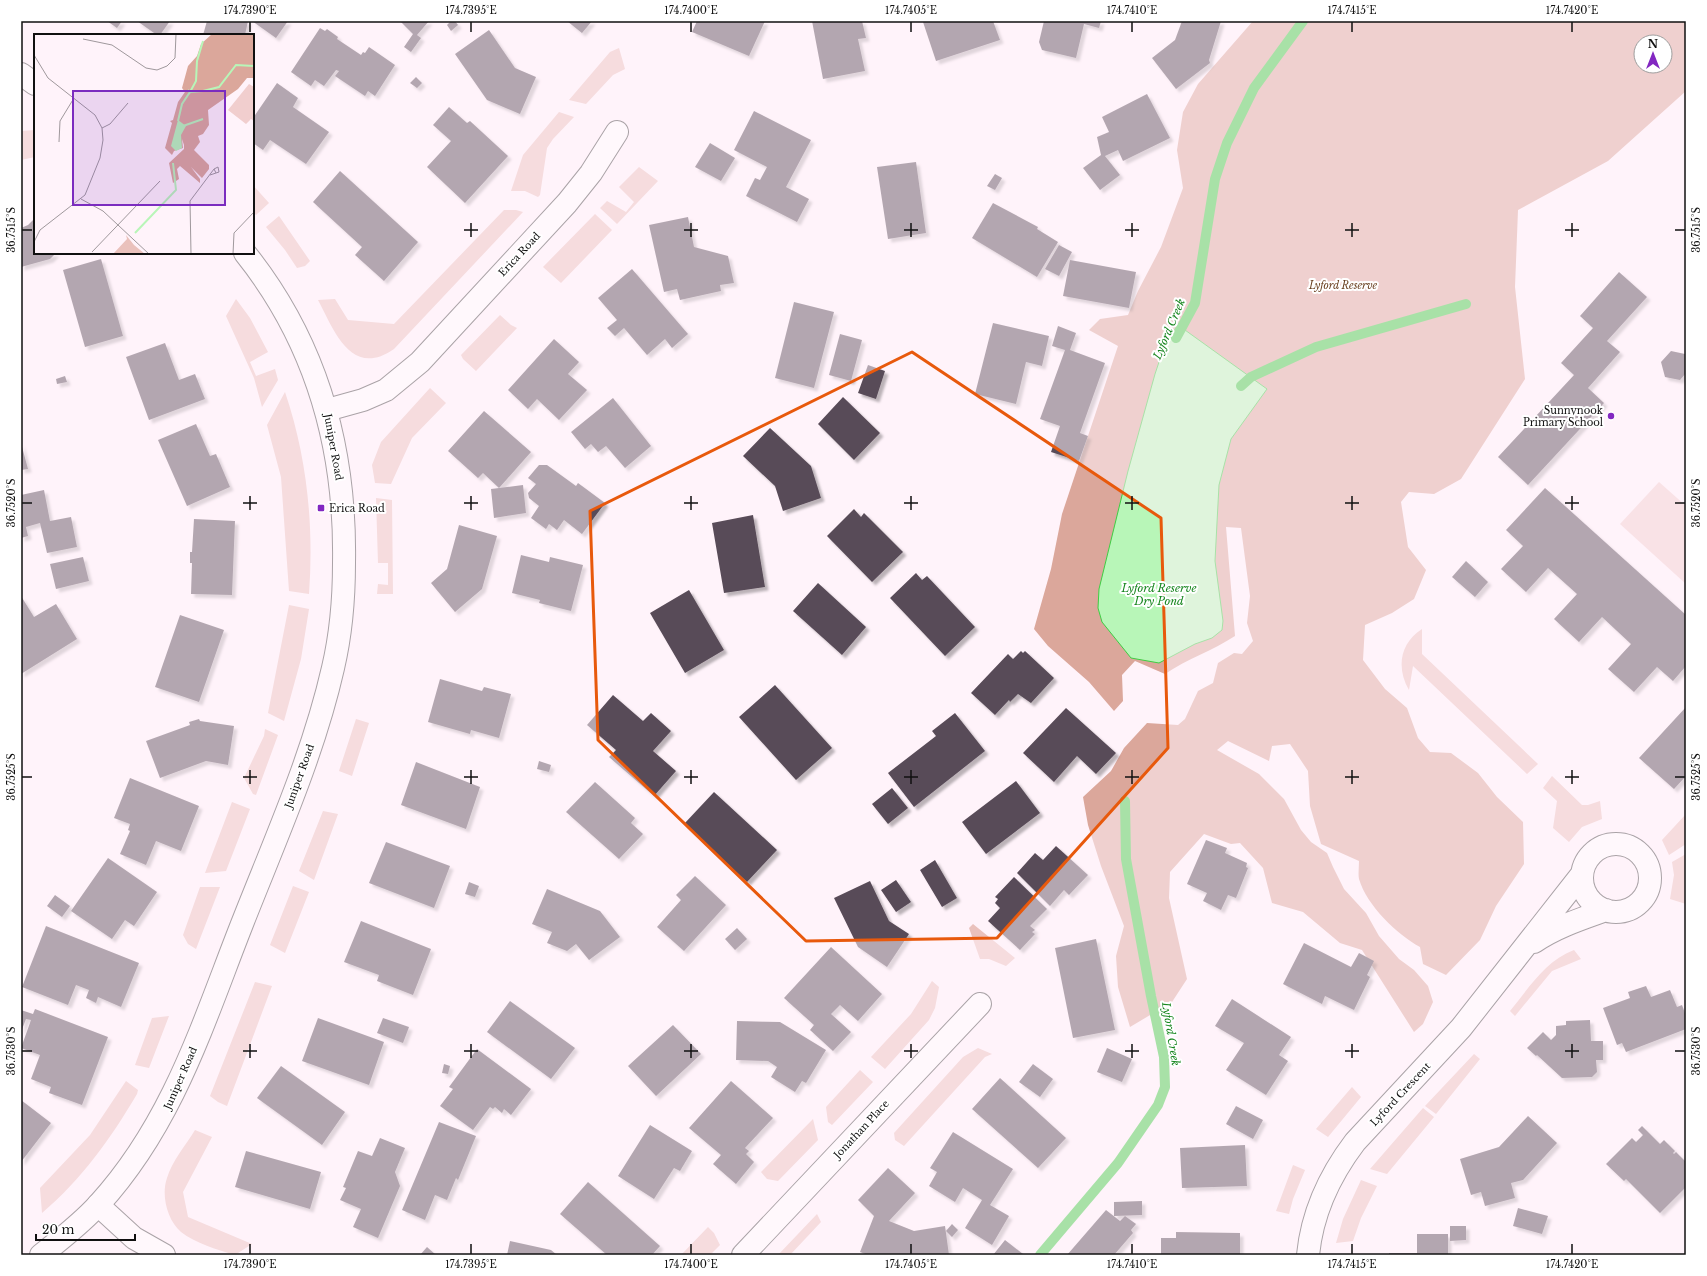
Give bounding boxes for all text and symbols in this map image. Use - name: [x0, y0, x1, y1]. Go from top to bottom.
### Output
- text: 174.7390°E: [223, 4, 277, 17]
- text: 174.7395°E: [445, 4, 497, 17]
- text: 174.7400°E: [664, 4, 718, 17]
- text: 174.7405°E: [885, 4, 937, 17]
- text: 174.7410°E: [1107, 4, 1157, 17]
- text: 174.7415°E: [1327, 4, 1377, 17]
- text: 174.7420°E: [1546, 4, 1598, 17]
- inset map: [34, 34, 254, 254]
- north arrow: [1633, 34, 1673, 74]
- text: N: [1648, 37, 1659, 51]
- text: 36.7515°S: [5, 207, 18, 253]
- text: 36.7515°S: [1690, 207, 1703, 253]
- street label: Erica Road: [496, 229, 543, 279]
- park label: Lyford Reserve: [1308, 279, 1377, 292]
- water label: Lyford Creek: [1150, 296, 1188, 362]
- place label: Sunnynook Primary School: [1523, 404, 1604, 429]
- street label: Juniper Road: [321, 411, 346, 482]
- marker: Sunnynook Primary School: [1606, 411, 1616, 421]
- text: 36.7520°S: [5, 479, 18, 527]
- text: 36.7520°S: [1690, 479, 1703, 527]
- place label: Erica Road: [329, 502, 385, 515]
- marker: Erica Road: [316, 503, 326, 513]
- water label: Lyford Reserve Dry Pond: [1121, 581, 1196, 608]
- street label: Juniper Road: [281, 742, 317, 812]
- text: 36.7525°S: [5, 753, 18, 801]
- text: 36.7525°S: [1690, 753, 1703, 801]
- water label: Lyford Creek: [1159, 1000, 1183, 1067]
- text: 36.7530°S: [5, 1027, 18, 1075]
- text: 36.7530°S: [1690, 1027, 1703, 1075]
- street label: Juniper Road: [160, 1045, 200, 1113]
- street label: Lyford Crescent: [1367, 1060, 1433, 1129]
- street label: Jonathan Place: [830, 1097, 892, 1163]
- scale bar: [36, 1216, 135, 1242]
- text: 20 m: [42, 1222, 74, 1237]
- text: 174.7390°E: [223, 1258, 277, 1271]
- text: 174.7395°E: [445, 1258, 497, 1271]
- text: 174.7400°E: [664, 1258, 718, 1271]
- text: 174.7405°E: [885, 1258, 937, 1271]
- text: 174.7410°E: [1107, 1258, 1157, 1271]
- text: 174.7415°E: [1327, 1258, 1377, 1271]
- text: 174.7420°E: [1546, 1258, 1598, 1271]

